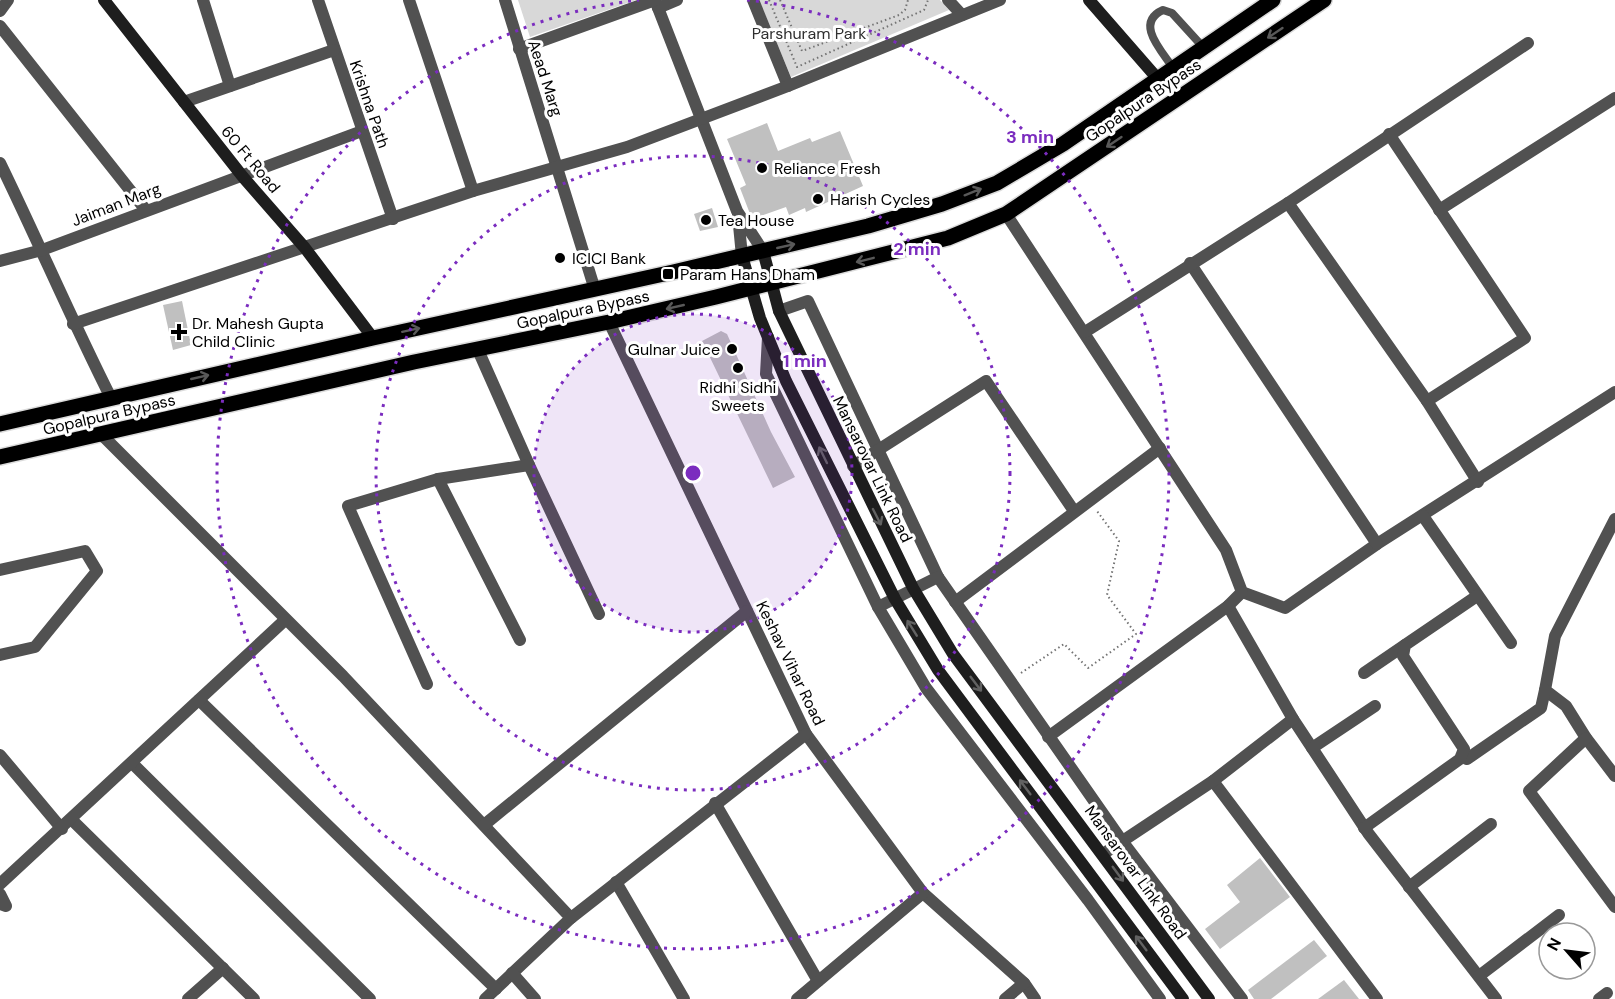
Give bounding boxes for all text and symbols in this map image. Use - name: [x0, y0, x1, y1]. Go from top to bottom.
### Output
- park label: Parshuram Park: [752, 23, 866, 44]
- one-way arrow: [1268, 27, 1284, 39]
- street label: Aead Marg: [523, 37, 568, 119]
- street label: Gopalpura Bypass: [1081, 54, 1205, 147]
- street label: Krishna Path: [345, 58, 394, 151]
- street label: 60 Ft Road: [216, 121, 285, 197]
- text: 3 min: [1006, 125, 1054, 149]
- one-way arrow: [1106, 136, 1123, 148]
- place label: Reliance Fresh: [774, 158, 880, 179]
- marker: Reliance Fresh: [755, 161, 769, 175]
- street label: Jaiman Marg: [69, 178, 164, 231]
- one-way arrow: [963, 186, 981, 197]
- place label: Harish Cycles: [830, 189, 930, 210]
- marker: Harish Cycles: [811, 192, 825, 206]
- place label: Tea House: [718, 210, 794, 231]
- marker: Tea House: [699, 213, 713, 227]
- text: 2 min: [893, 237, 941, 261]
- one-way arrow: [776, 240, 795, 252]
- place label: ICICI Bank: [572, 248, 646, 269]
- marker: ICICI Bank: [553, 251, 567, 265]
- one-way arrow: [855, 255, 874, 267]
- place label: Param Hans Dham: [680, 264, 815, 285]
- marker: Param Hans Dham: [661, 267, 675, 281]
- street label: Gopalpura Bypass: [515, 285, 651, 334]
- one-way arrow: [666, 301, 685, 313]
- place label: Dr. Mahesh Gupta Child Clinic: [192, 313, 324, 352]
- marker: Dr. Mahesh Gupta Child Clinic: [170, 323, 188, 341]
- one-way arrow: [401, 323, 420, 335]
- place label: Gulnar Juice: [628, 339, 720, 360]
- marker: Gulnar Juice: [725, 342, 739, 356]
- text: 1 min: [783, 349, 827, 373]
- marker: Ridhi Sidhi Sweets: [731, 361, 745, 375]
- one-way arrow: [190, 371, 209, 383]
- place label: Ridhi Sidhi Sweets: [700, 377, 776, 416]
- street label: Gopalpura Bypass: [41, 389, 177, 440]
- street label: Mansarovar Link Road: [828, 392, 917, 546]
- one-way arrow: [817, 446, 828, 464]
- centre of rings: [683, 463, 703, 483]
- one-way arrow: [872, 507, 883, 525]
- street label: Keshav Vihar Road: [751, 597, 830, 729]
- one-way arrow: [906, 620, 918, 637]
- one-way arrow: [969, 676, 982, 692]
- one-way arrow: [1019, 779, 1032, 795]
- street label: Mansarovar Link Road: [1080, 801, 1191, 943]
- one-way arrow: [1111, 866, 1124, 882]
- north arrow: [1537, 921, 1597, 981]
- text: N: [1542, 934, 1566, 954]
- one-way arrow: [1135, 936, 1148, 952]

